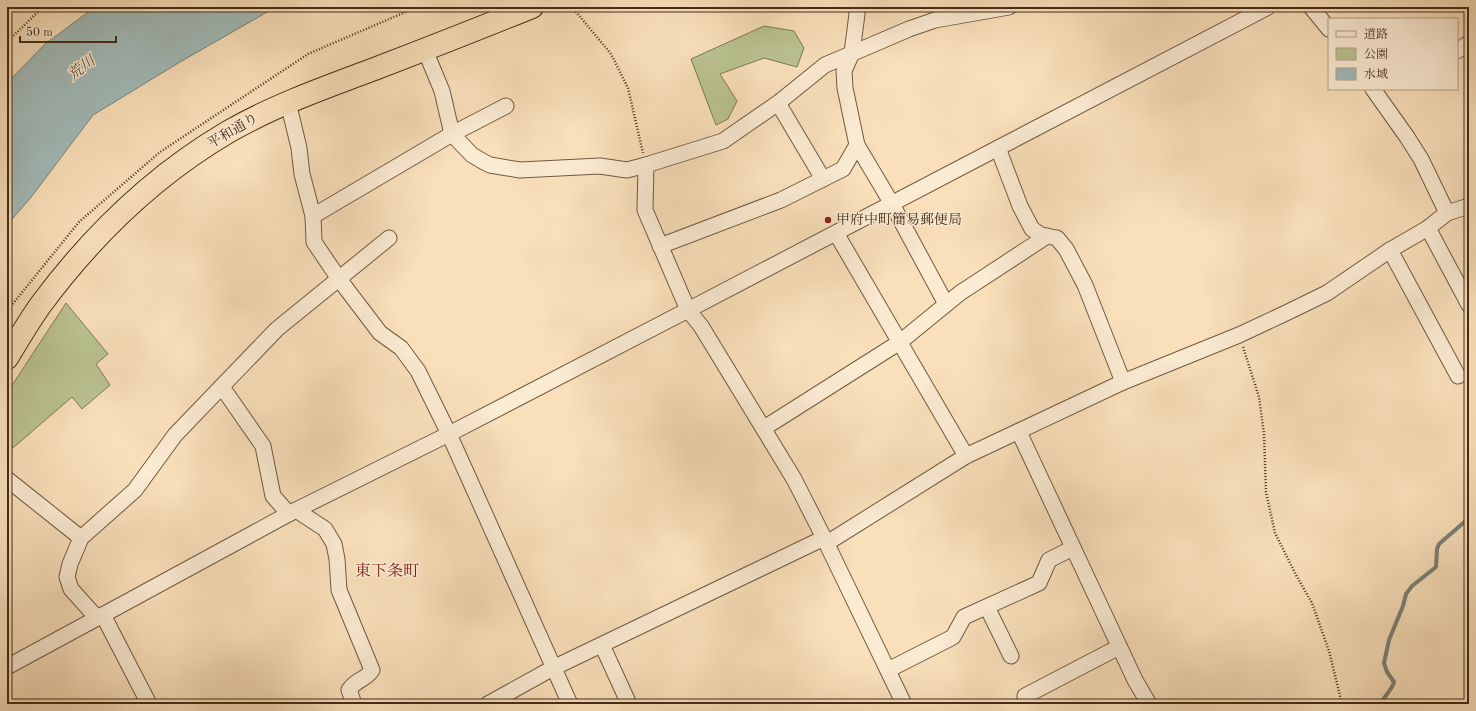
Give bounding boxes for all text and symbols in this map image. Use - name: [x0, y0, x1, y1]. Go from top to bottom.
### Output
- scale bar: [20, 18, 116, 44]
- legend: [1328, 18, 1458, 90]
- text: 50 m: [26, 26, 53, 39]
- text: 道路: [1364, 27, 1388, 41]
- text: 公園: [1364, 48, 1388, 61]
- water label: 荒川: [64, 51, 100, 84]
- text: 水域: [1364, 67, 1388, 81]
- street label: 平和通り: [205, 110, 261, 151]
- place label: 甲府中町簡易郵便局: [836, 212, 962, 227]
- marker: 甲府中町簡易郵便局: [823, 215, 833, 225]
- district label: 東下条町: [355, 562, 419, 580]

